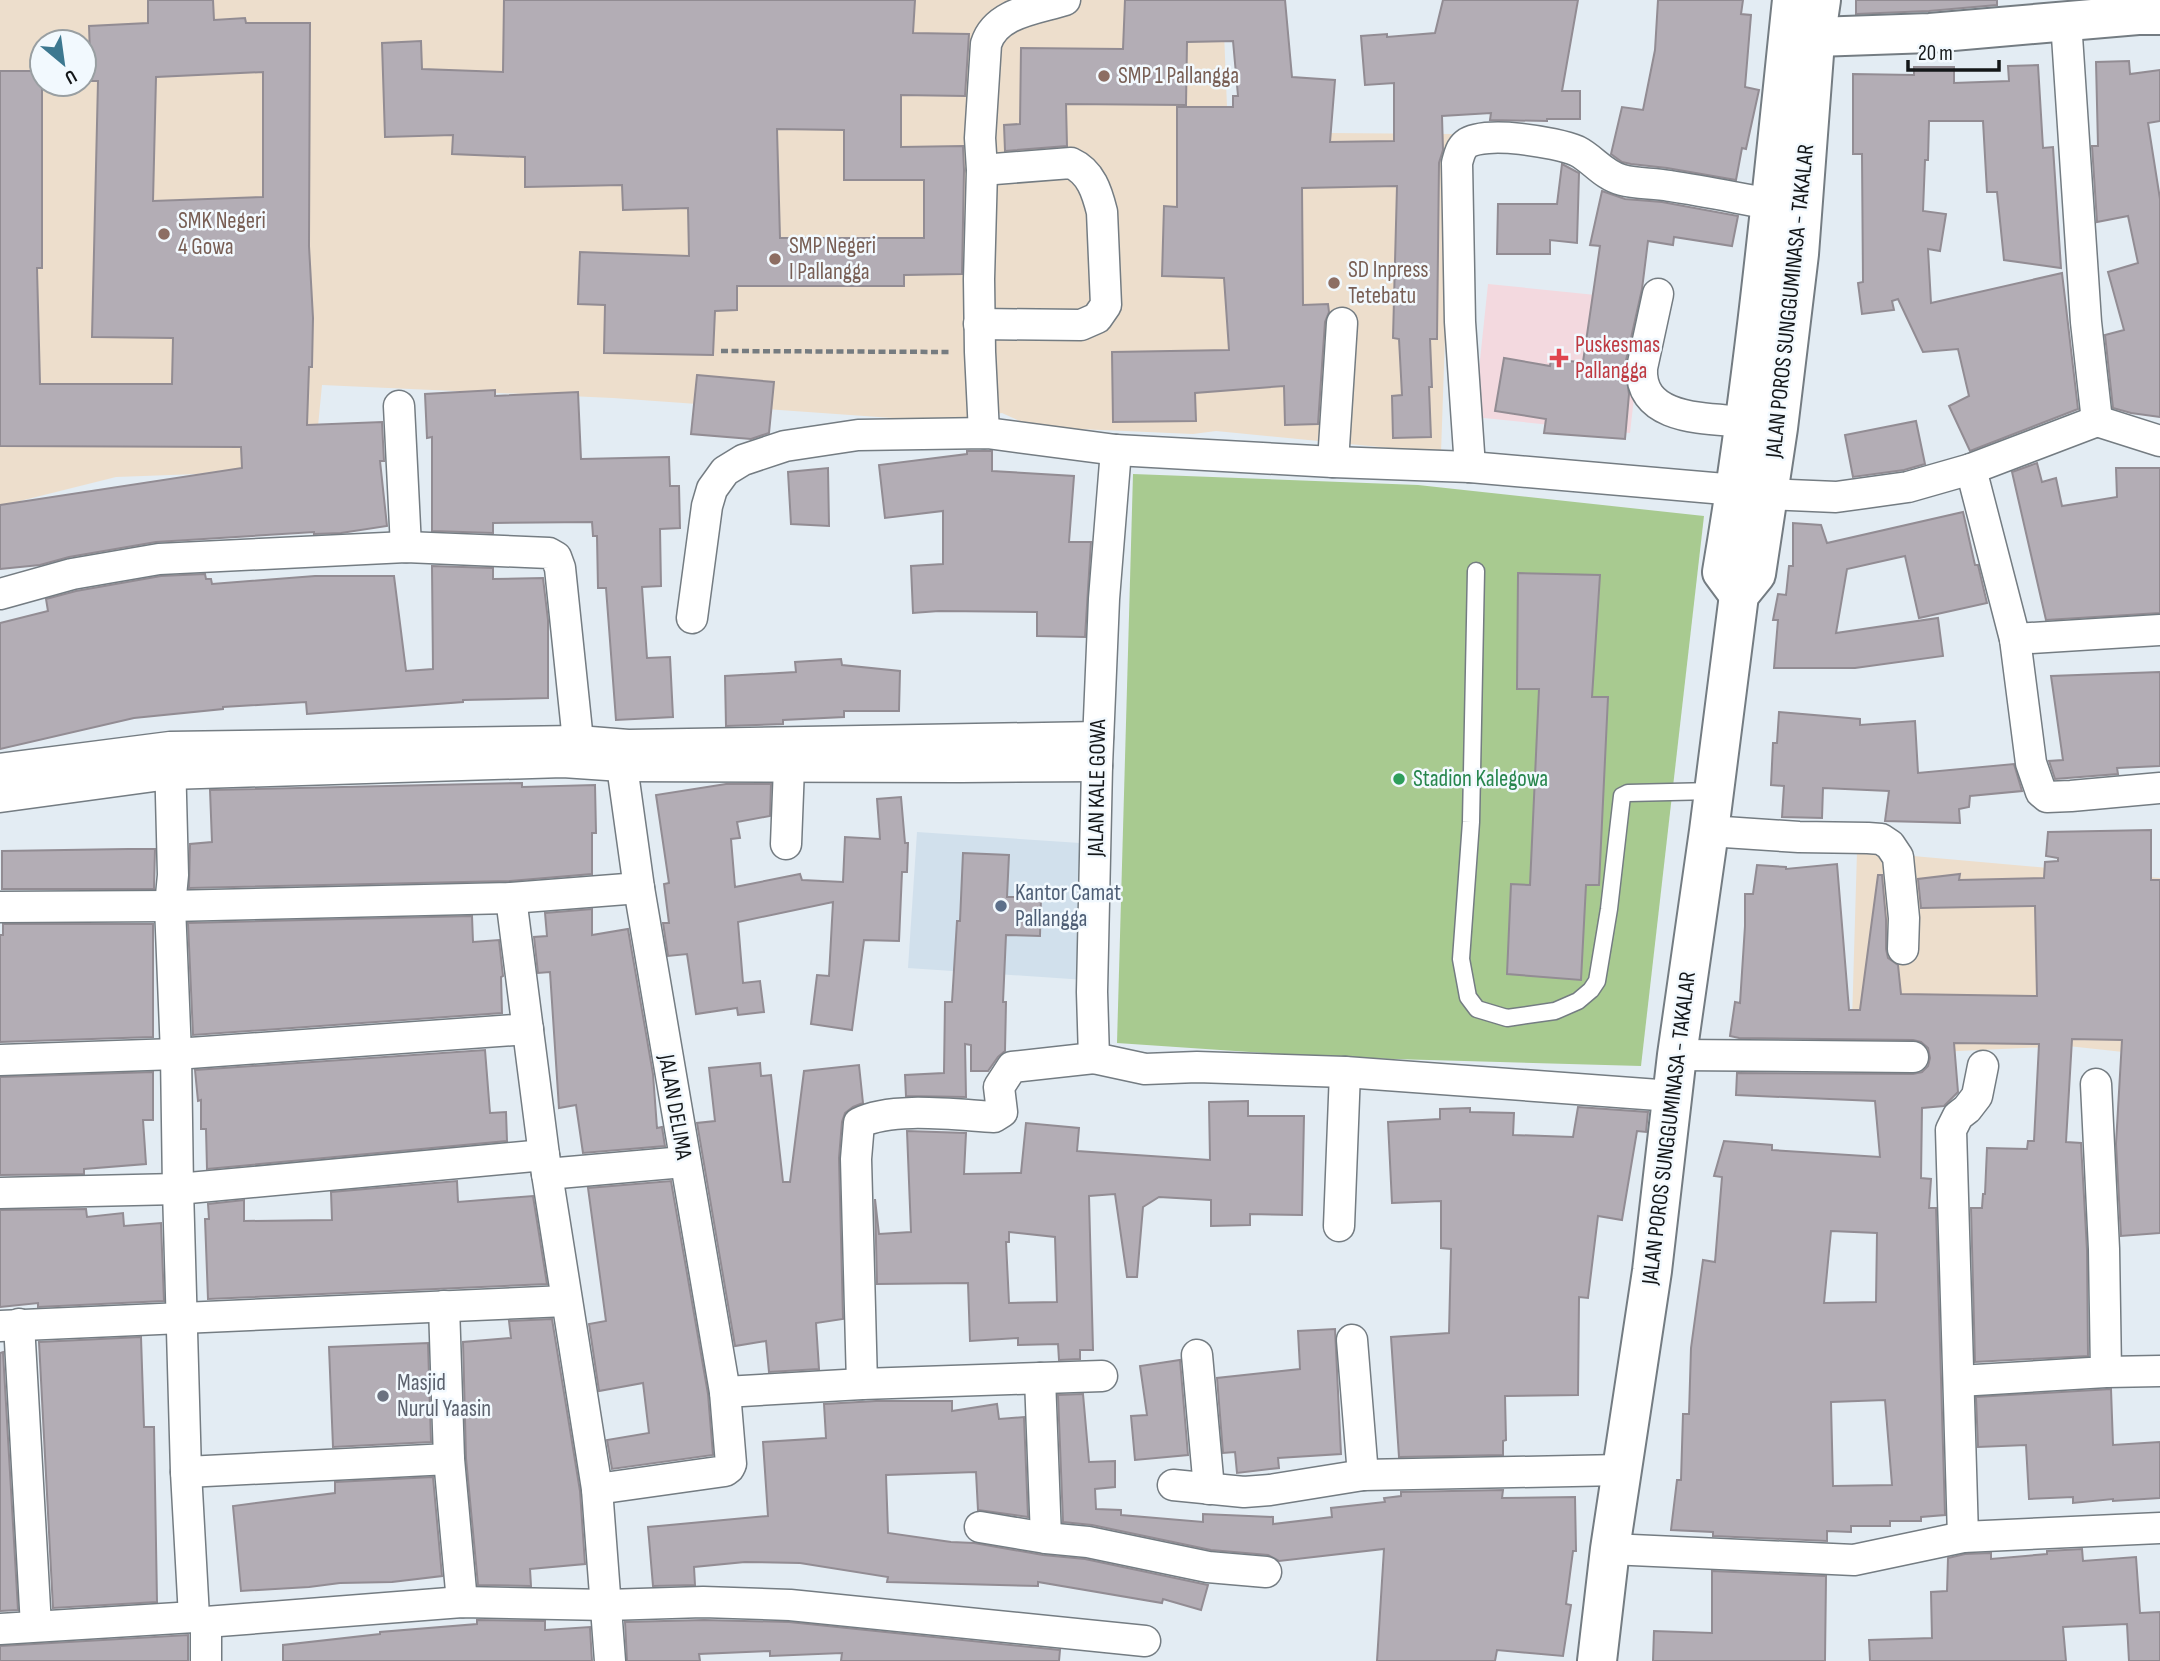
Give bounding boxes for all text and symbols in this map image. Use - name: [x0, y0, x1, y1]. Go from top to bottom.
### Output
- north arrow: [28, 28, 98, 98]
- scale bar: [1908, 28, 1999, 72]
- text: 20 m: [1918, 41, 1953, 66]
- place label: SMP 1 Pallangga: [1118, 62, 1239, 90]
- text: U: [61, 64, 80, 89]
- marker: SMP 1 Pallangga: [1096, 68, 1112, 84]
- street label: JALAN POROS SUNGGUMINASA - TAKALAR: [1759, 142, 1820, 460]
- place label: SMK Negeri 4 Gowa: [178, 207, 266, 261]
- marker: SMK Negeri 4 Gowa: [156, 226, 172, 242]
- place label: SMP Negeri I Pallangga: [789, 232, 876, 286]
- marker: SMP Negeri I Pallangga: [767, 251, 783, 267]
- place label: SD Inpress Tetebatu: [1348, 256, 1429, 310]
- marker: SD Inpress Tetebatu: [1326, 275, 1342, 291]
- place label: Puskesmas Pallangga: [1575, 331, 1660, 385]
- marker: Puskesmas Pallangga: [1549, 348, 1569, 368]
- street label: JALAN KALE GOWA: [1082, 719, 1112, 858]
- place label: Stadion Kalegowa: [1413, 765, 1548, 793]
- marker: Stadion Kalegowa: [1391, 771, 1407, 787]
- place label: Kantor Camat Pallangga: [1015, 879, 1121, 933]
- marker: Kantor Camat Pallangga: [993, 898, 1009, 914]
- street label: JALAN POROS SUNGGUMINASA - TAKALAR: [1636, 969, 1702, 1287]
- street label: JALAN DELIMA: [652, 1051, 698, 1162]
- place label: Masjid Nurul Yaasin: [397, 1369, 491, 1423]
- marker: Masjid Nurul Yaasin: [375, 1388, 391, 1404]

